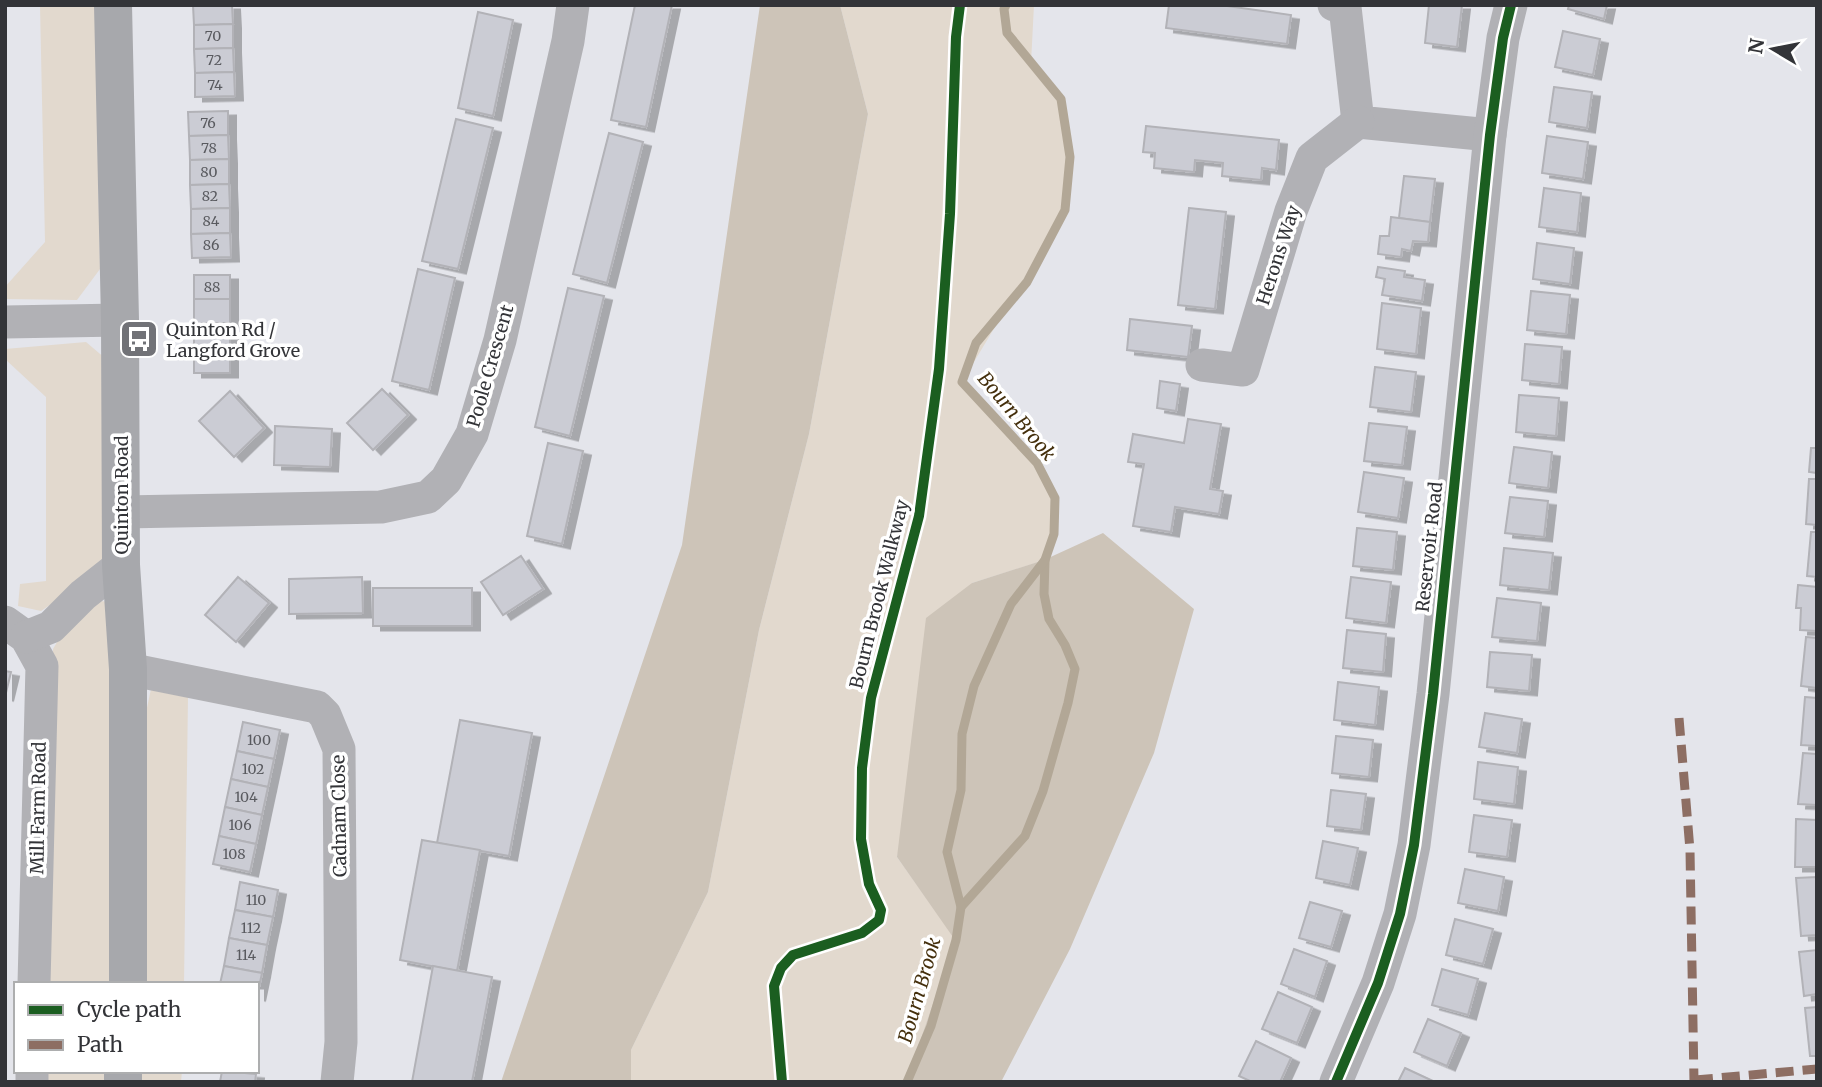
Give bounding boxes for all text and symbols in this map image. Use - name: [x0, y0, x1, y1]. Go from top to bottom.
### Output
- north arrow: [1738, 14, 1808, 84]
- house number: 70: [205, 27, 221, 45]
- text: N: [1743, 37, 1769, 56]
- house number: 72: [206, 51, 222, 69]
- house number: 74: [207, 76, 223, 94]
- house number: 76: [200, 114, 216, 132]
- house number: 78: [201, 139, 217, 157]
- house number: 80: [200, 163, 218, 181]
- house number: 82: [202, 187, 218, 205]
- street label: Herons Way: [1251, 202, 1305, 308]
- house number: 84: [203, 212, 220, 230]
- house number: 86: [203, 236, 219, 254]
- house number: 88: [204, 278, 220, 296]
- street label: Poole Crescent: [462, 302, 518, 430]
- bus stop icon: Quinton Rd / Langford Grove: [118, 318, 160, 360]
- place label: Quinton Rd / Langford Grove: [166, 318, 300, 362]
- water label: Bourn Brook: [973, 367, 1061, 466]
- street label: Quinton Road: [110, 435, 133, 555]
- street label: Reservoir Road: [1411, 480, 1447, 613]
- street label: Bourn Brook Walkway: [844, 497, 914, 691]
- house number: 100: [247, 731, 271, 749]
- street label: Mill Farm Road: [25, 741, 51, 875]
- street label: Cadnam Close: [326, 755, 352, 877]
- house number: 102: [242, 760, 264, 778]
- house number: 104: [234, 788, 258, 806]
- house number: 106: [228, 816, 252, 834]
- house number: 108: [222, 845, 246, 863]
- house number: 110: [246, 891, 266, 909]
- house number: 112: [241, 919, 261, 937]
- water label: Bourn Brook: [893, 934, 946, 1045]
- house number: 114: [236, 946, 256, 964]
- legend: [14, 982, 259, 1073]
- text: Cycle path: [77, 996, 181, 1023]
- text: Path: [77, 1031, 123, 1058]

